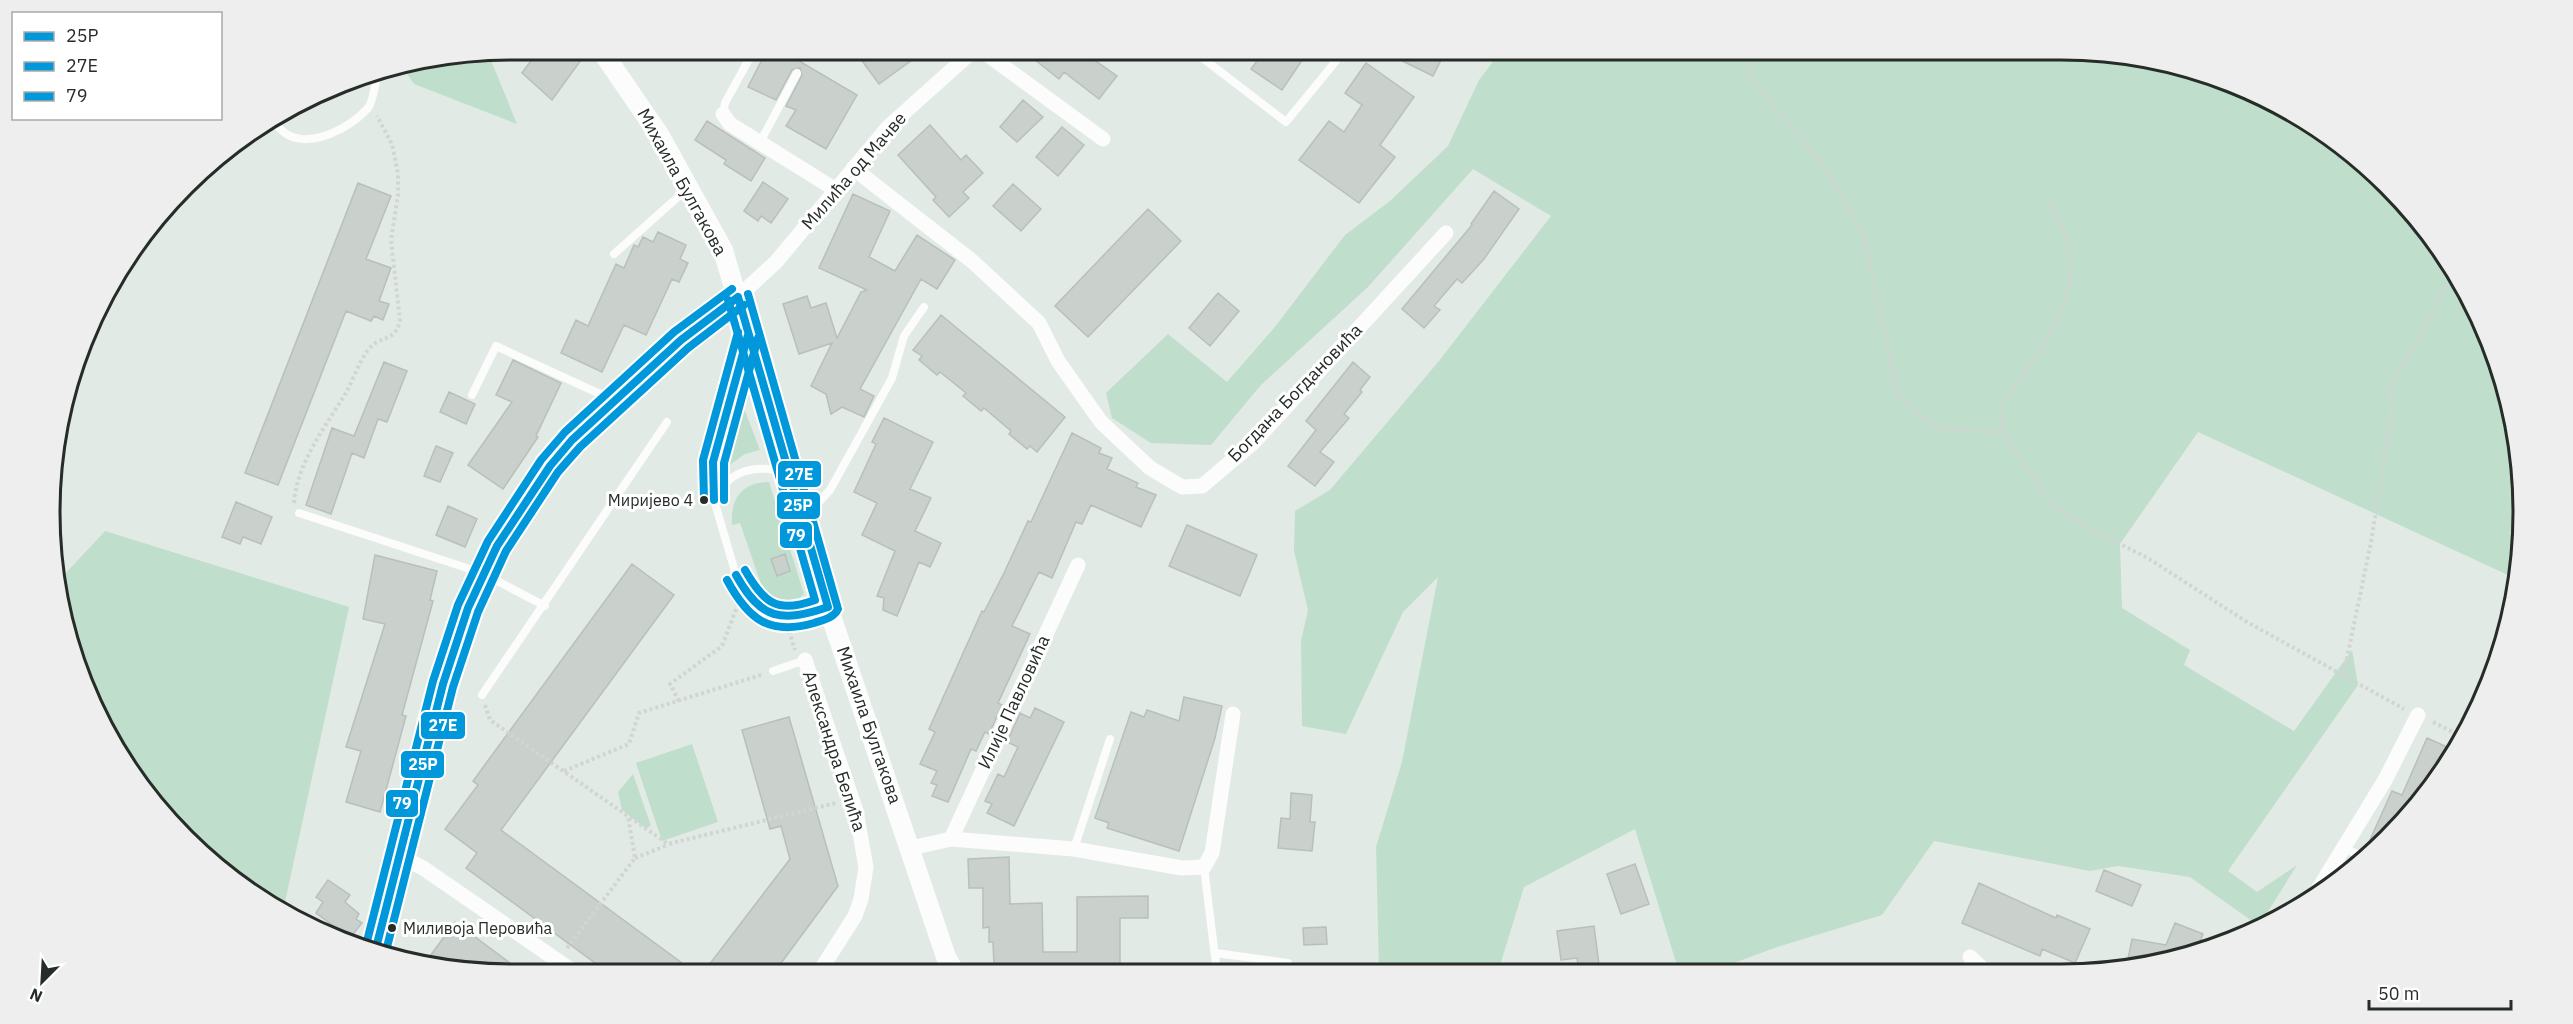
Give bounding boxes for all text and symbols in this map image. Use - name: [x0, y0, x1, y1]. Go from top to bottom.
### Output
- legend: [12, 12, 222, 120]
- text: 25P: [66, 24, 99, 47]
- text: 27E: [66, 54, 98, 77]
- text: 79: [66, 84, 88, 107]
- street label: Михаила Булгакова: [632, 104, 733, 260]
- street label: Милића од Мачве: [796, 107, 911, 234]
- street label: Богдана Богдановића: [1223, 318, 1367, 467]
- line badge: 27E: [777, 460, 822, 488]
- text: 27E: [785, 464, 813, 484]
- place label: Миријево 4: [608, 490, 693, 510]
- line badge: 25P: [776, 491, 821, 520]
- marker: Миријево 4: [698, 494, 710, 506]
- text: 25P: [783, 495, 813, 515]
- line badge: 79: [779, 521, 813, 549]
- text: 79: [786, 525, 806, 545]
- street label: Илије Павловића: [973, 631, 1055, 772]
- street label: Михаила Булгакова: [832, 643, 907, 807]
- street label: Александра Белића: [798, 668, 871, 834]
- line badge: 27E: [420, 711, 466, 740]
- text: 27E: [429, 715, 457, 735]
- line badge: 25P: [400, 750, 445, 779]
- text: 25P: [408, 754, 438, 774]
- line badge: 79: [385, 789, 419, 818]
- text: 79: [392, 793, 412, 813]
- place label: Миливоја Перовића: [403, 918, 553, 938]
- marker: Миливоја Перовића: [386, 922, 398, 934]
- north arrow: [12, 952, 72, 1012]
- scale bar: [2369, 973, 2512, 1011]
- text: 50 m: [2378, 982, 2420, 1005]
- text: N: [27, 984, 45, 1007]

